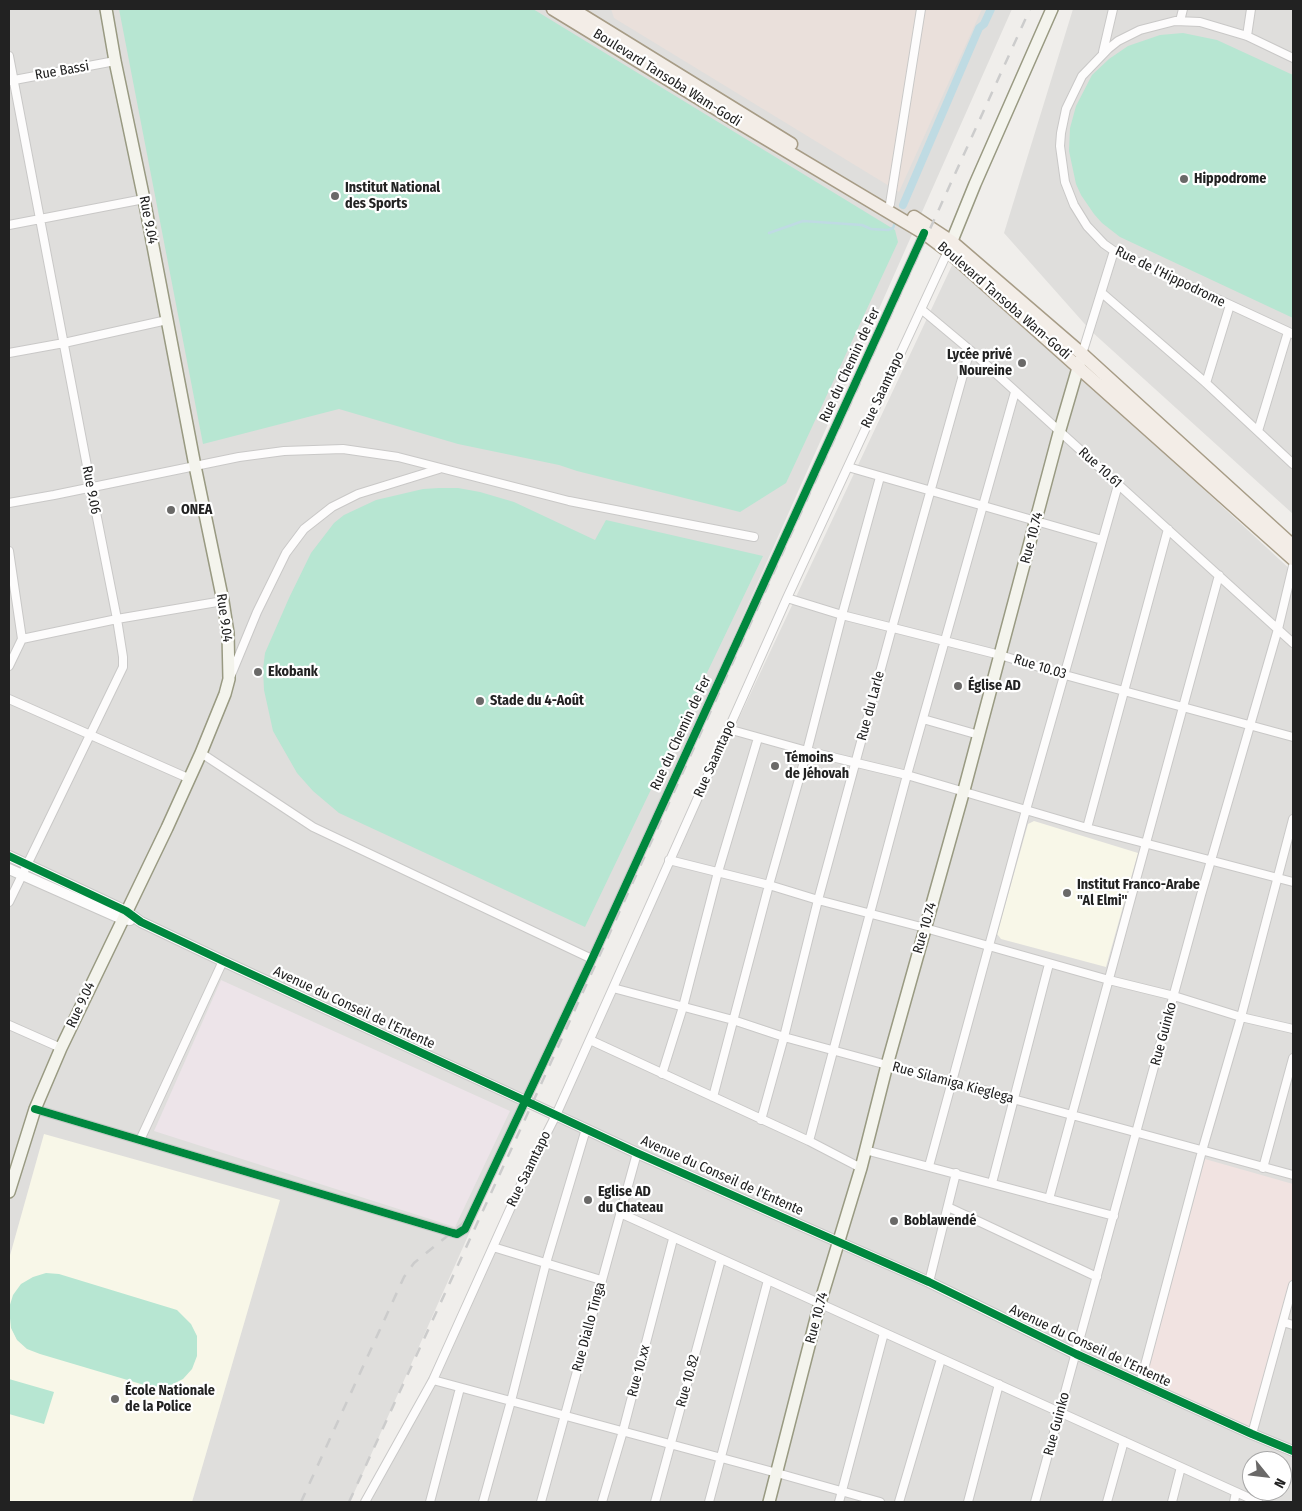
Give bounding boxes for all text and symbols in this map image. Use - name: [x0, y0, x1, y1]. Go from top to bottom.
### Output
- street label: Boulevard Tansoba Wam-Godi: [590, 26, 744, 130]
- street label: Rue Bassi: [33, 58, 91, 84]
- place label: Hippodrome: [1194, 171, 1266, 187]
- marker: Hippodrome: [1178, 173, 1190, 185]
- place label: Institut National des Sports: [345, 180, 440, 212]
- marker: Institut National des Sports: [329, 190, 341, 202]
- street label: Rue 9.04: [135, 194, 161, 246]
- street label: Boulevard Tansoba Wam-Godi: [934, 239, 1074, 363]
- street label: Rue de l'Hippodrome: [1112, 243, 1228, 311]
- street label: Rue du Chemin de Fer: [816, 305, 884, 425]
- place label: Lycée privé Noureine: [947, 347, 1012, 380]
- street label: Rue Saamtapo: [858, 349, 908, 431]
- marker: Lycée privé Noureine: [1016, 357, 1028, 369]
- street label: Rue 10.61: [1075, 444, 1125, 492]
- street label: Rue 9.06: [78, 464, 104, 516]
- place label: ONEA: [181, 502, 212, 518]
- marker: ONEA: [165, 504, 177, 516]
- street label: Rue 10.74: [1017, 510, 1047, 566]
- street label: Rue 9.04: [212, 593, 236, 643]
- street label: Rue 10.03: [1012, 651, 1068, 683]
- place label: Ekobank: [268, 664, 318, 680]
- marker: Ekobank: [252, 666, 264, 678]
- street label: Rue du Larle: [854, 669, 888, 743]
- street label: Rue du Chemin de Fer: [647, 673, 715, 793]
- place label: Église AD: [968, 678, 1021, 694]
- marker: Église AD: [952, 680, 964, 692]
- place label: Stade du 4-Août: [490, 693, 584, 709]
- marker: Stade du 4-Août: [474, 695, 486, 707]
- street label: Rue Saamtapo: [691, 718, 739, 800]
- place label: Témoins de Jéhovah: [785, 750, 849, 782]
- marker: Témoins de Jéhovah: [769, 760, 781, 772]
- place label: Institut Franco-Arabe "Al Elmi": [1077, 877, 1200, 910]
- marker: Institut Franco-Arabe "Al Elmi": [1061, 887, 1073, 899]
- street label: Rue 10.74: [910, 900, 940, 956]
- street label: Avenue du Conseil de l'Entente: [271, 963, 437, 1053]
- street label: Rue 9.04: [63, 979, 99, 1031]
- street label: Rue Guinko: [1147, 1000, 1181, 1068]
- street label: Rue Silamiga Kieglega: [890, 1059, 1016, 1107]
- street label: Rue Saamtapo: [503, 1128, 555, 1210]
- street label: Avenue du Conseil de l'Entente: [638, 1132, 806, 1220]
- place label: Eglise AD du Chateau: [598, 1184, 663, 1216]
- marker: Eglise AD du Chateau: [582, 1194, 594, 1206]
- place label: Boblawendé: [904, 1213, 976, 1229]
- marker: Boblawendé: [888, 1215, 900, 1227]
- street label: Rue Diallo Tinga: [569, 1280, 609, 1374]
- street label: Rue 10.74: [802, 1290, 832, 1346]
- street label: Avenue du Conseil de l'Entente: [1007, 1301, 1173, 1391]
- street label: Rue 10.xx: [624, 1343, 654, 1399]
- street label: Rue 10.82: [673, 1353, 703, 1409]
- place label: École Nationale de la Police: [125, 1383, 215, 1415]
- street label: Rue Guinko: [1040, 1390, 1074, 1458]
- marker: École Nationale de la Police: [109, 1393, 121, 1405]
- north arrow: [1242, 1451, 1292, 1501]
- text: N: [1270, 1475, 1289, 1491]

